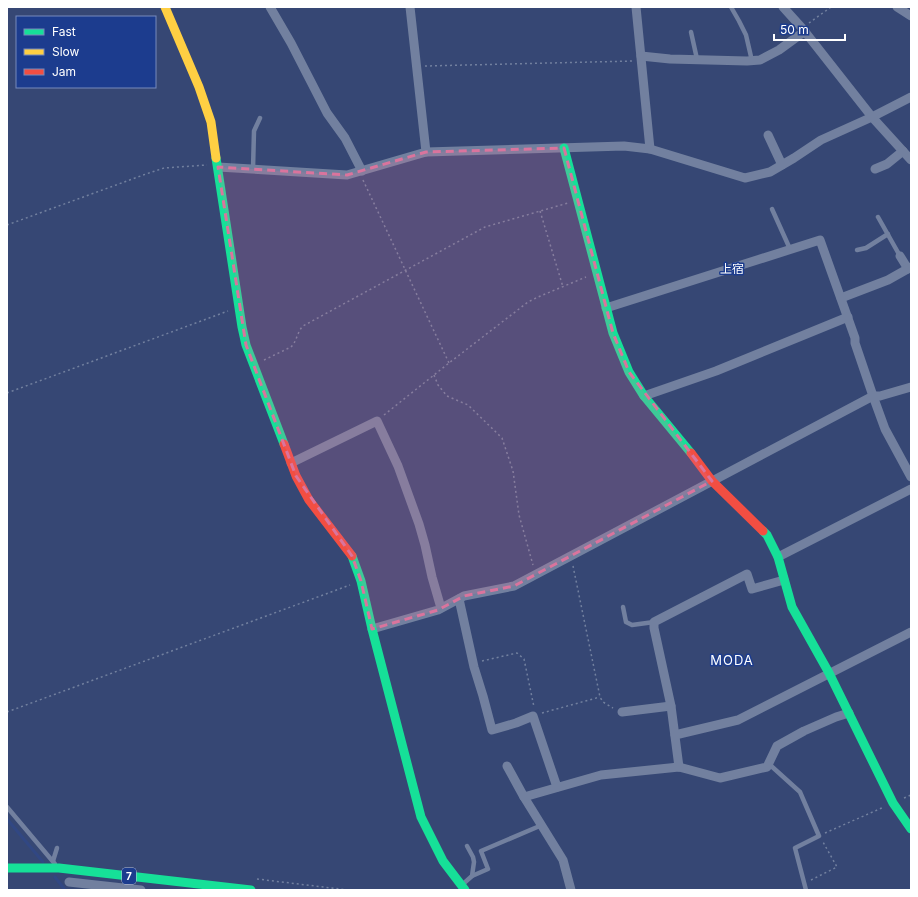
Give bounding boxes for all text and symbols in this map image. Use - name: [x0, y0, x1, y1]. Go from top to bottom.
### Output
- legend: [16, 16, 156, 88]
- scale bar: [774, 16, 845, 42]
- text: 50 m: [780, 22, 809, 37]
- text: Fast: [52, 24, 76, 39]
- text: Slow: [52, 44, 80, 59]
- text: Jam: [52, 64, 76, 79]
- district label: 上宿: [720, 261, 744, 276]
- district label: MODA: [710, 652, 754, 668]
- road number: 7: [122, 868, 136, 884]

